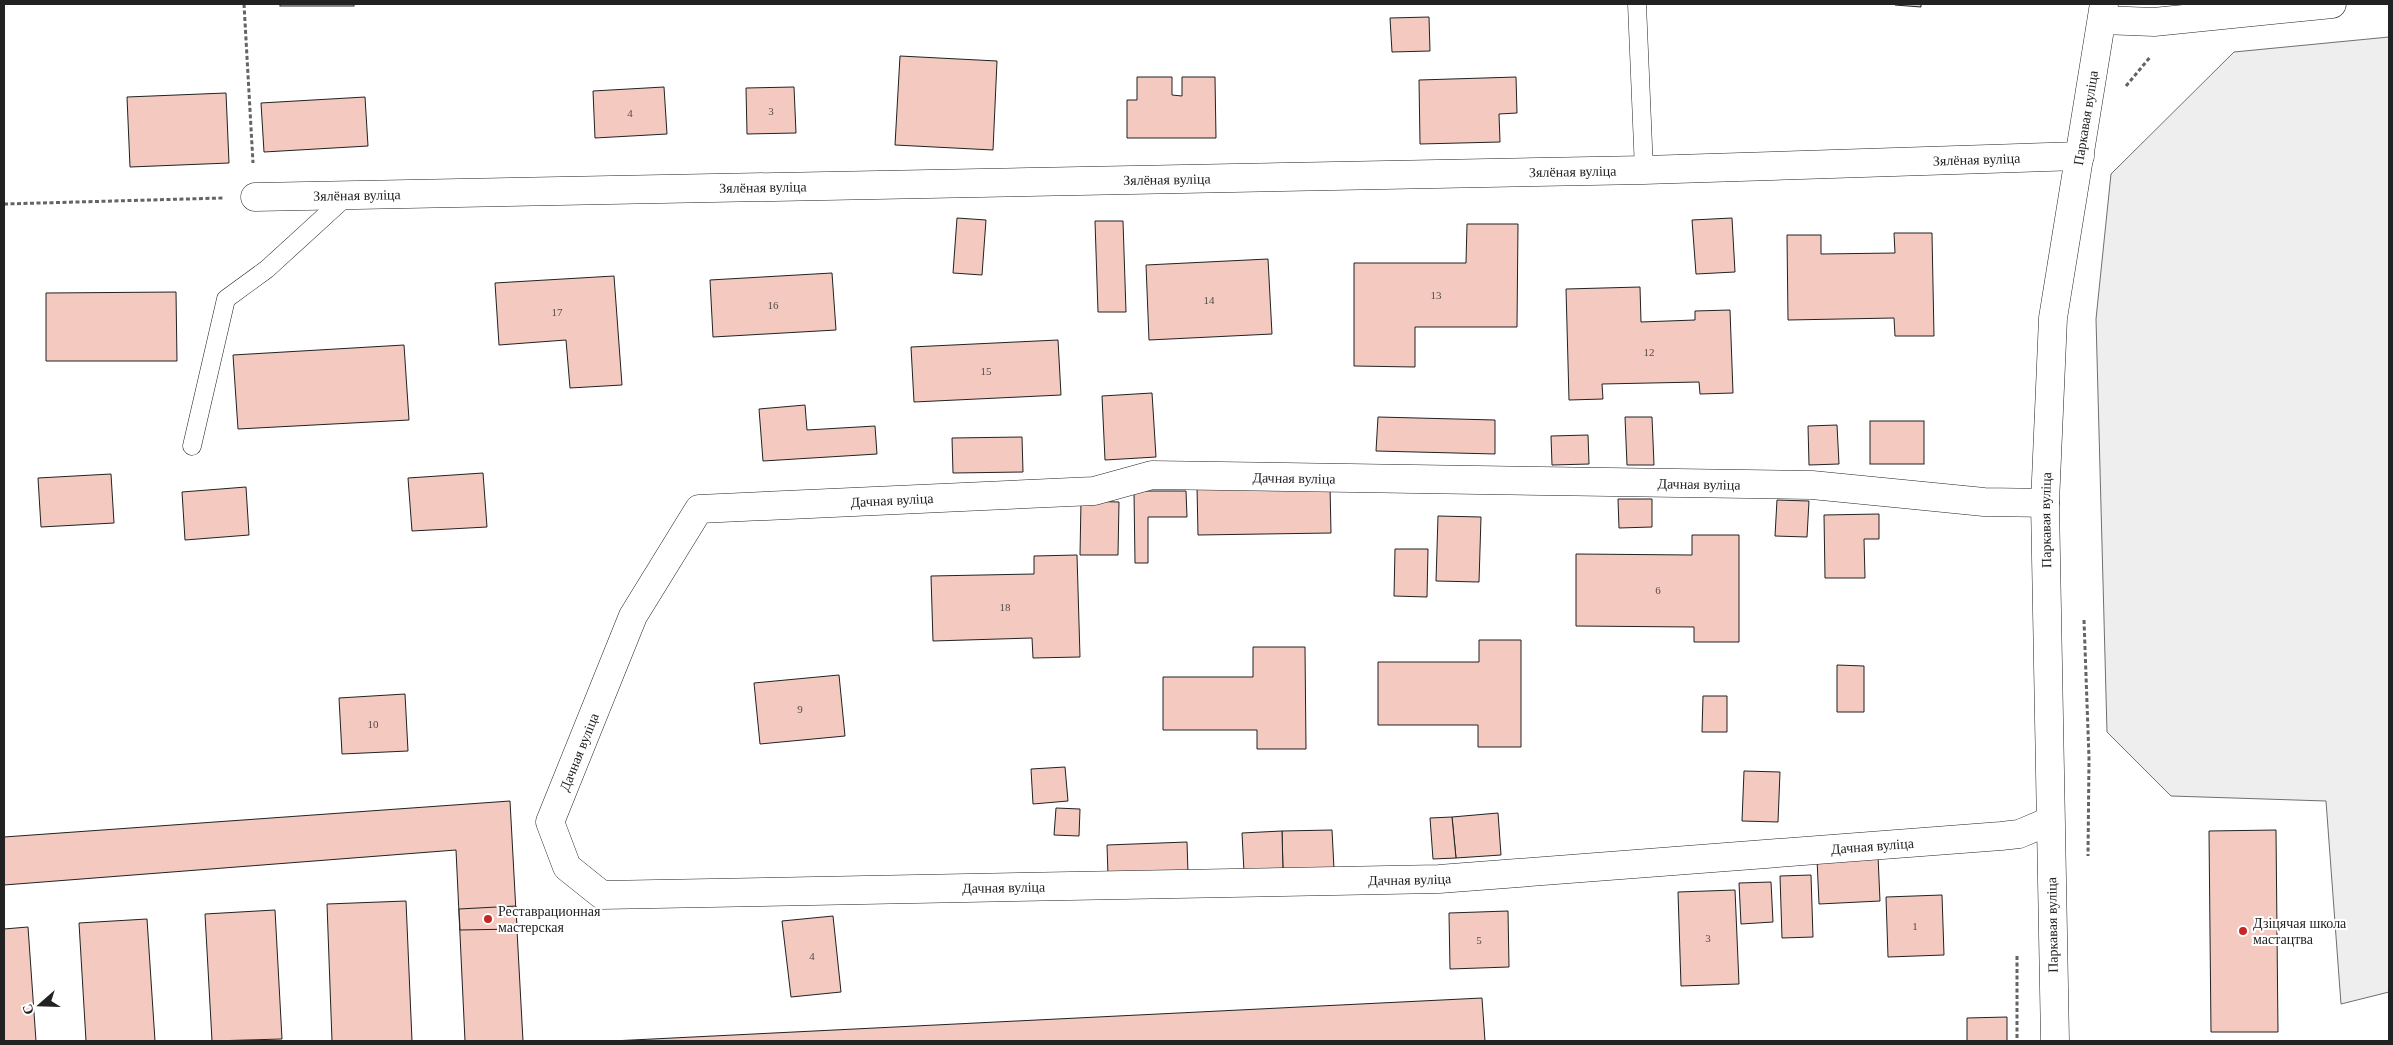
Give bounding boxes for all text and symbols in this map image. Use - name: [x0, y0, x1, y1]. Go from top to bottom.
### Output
- street label: Паркавая вуліца: [2071, 69, 2101, 167]
- house number: 3: [768, 105, 774, 117]
- house number: 4: [627, 107, 633, 119]
- street label: Зялёная вуліца: [1933, 151, 2021, 169]
- street label: Зялёная вуліца: [1529, 164, 1617, 180]
- street label: Зялёная вуліца: [1123, 171, 1212, 188]
- street label: Зялёная вуліца: [719, 179, 808, 196]
- street label: Зялёная вуліца: [313, 187, 402, 204]
- house number: 13: [1431, 289, 1442, 301]
- house number: 14: [1204, 294, 1215, 306]
- house number: 16: [768, 299, 779, 311]
- house number: 17: [552, 306, 563, 318]
- house number: 12: [1644, 346, 1655, 358]
- house number: 15: [981, 365, 992, 377]
- street label: Дачная вуліца: [1252, 470, 1336, 487]
- street label: Паркавая вуліца: [2038, 471, 2054, 568]
- street label: Дачная вуліца: [1657, 476, 1741, 493]
- street label: Дачная вуліца: [850, 491, 935, 510]
- house number: 6: [1655, 584, 1661, 596]
- house number: 18: [1000, 601, 1011, 613]
- house number: 9: [797, 703, 803, 715]
- street label: Дачная вуліца: [557, 710, 602, 793]
- house number: 10: [368, 718, 379, 730]
- street label: Дачная вуліца: [1830, 836, 1915, 857]
- street label: Дачная вуліца: [1368, 871, 1453, 888]
- street label: Паркавая вуліца: [2044, 876, 2061, 973]
- street label: Дачная вуліца: [962, 880, 1046, 896]
- place label: Реставрационная мастерская: [498, 904, 601, 935]
- marker: Реставрационная мастерская: [482, 913, 494, 925]
- place label: Дзіцячая школа мастацтва: [2253, 916, 2347, 947]
- house number: 1: [1912, 920, 1918, 932]
- marker: Дзіцячая школа мастацтва: [2237, 925, 2249, 937]
- house number: 3: [1705, 932, 1711, 944]
- house number: 5: [1476, 934, 1482, 946]
- house number: 4: [809, 950, 815, 962]
- north arrow: [15, 980, 65, 1030]
- text: С: [19, 1002, 37, 1017]

